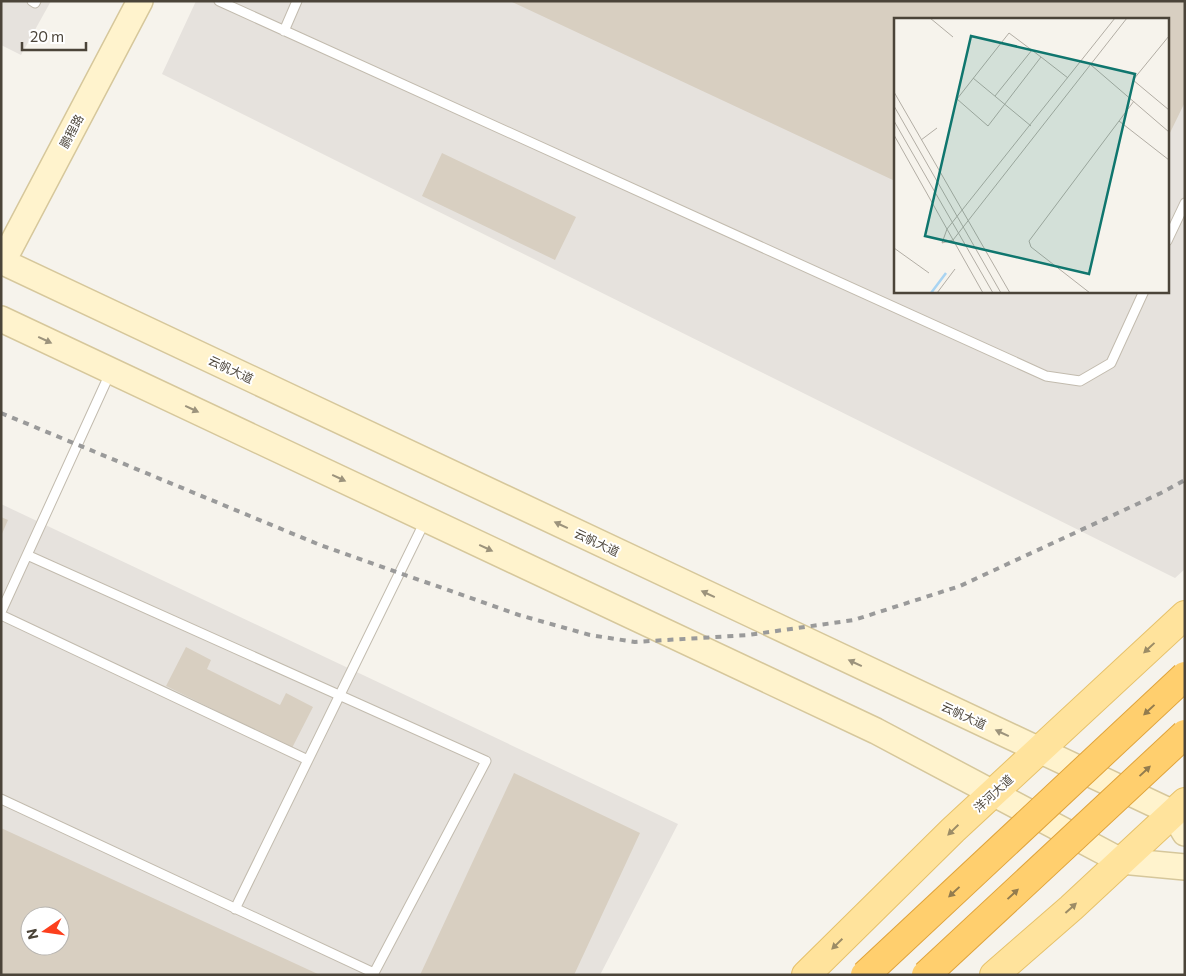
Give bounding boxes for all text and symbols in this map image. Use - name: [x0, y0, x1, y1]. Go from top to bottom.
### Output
- inset map: [894, 18, 1168, 292]
- scale bar: [22, 20, 86, 52]
- text: 20 m: [30, 27, 64, 45]
- street label: 鹏程路: [56, 112, 86, 150]
- one-way arrow: [38, 336, 52, 344]
- street label: 云帆大道: [206, 353, 256, 385]
- one-way arrow: [185, 405, 199, 413]
- one-way arrow: [332, 474, 347, 483]
- one-way arrow: [554, 521, 568, 529]
- street label: 云帆大道: [572, 526, 622, 558]
- one-way arrow: [479, 543, 494, 552]
- one-way arrow: [701, 590, 715, 598]
- one-way arrow: [1143, 642, 1155, 654]
- one-way arrow: [848, 659, 862, 667]
- street label: 云帆大道: [939, 699, 989, 731]
- one-way arrow: [1144, 704, 1156, 716]
- one-way arrow: [995, 729, 1009, 737]
- one-way arrow: [1138, 765, 1150, 777]
- street label: 洋河大道: [971, 772, 1015, 814]
- one-way arrow: [947, 824, 959, 836]
- one-way arrow: [948, 886, 960, 898]
- one-way arrow: [1007, 888, 1019, 900]
- one-way arrow: [1064, 903, 1077, 914]
- north arrow: [20, 906, 70, 956]
- text: N: [22, 927, 41, 941]
- one-way arrow: [831, 938, 843, 950]

